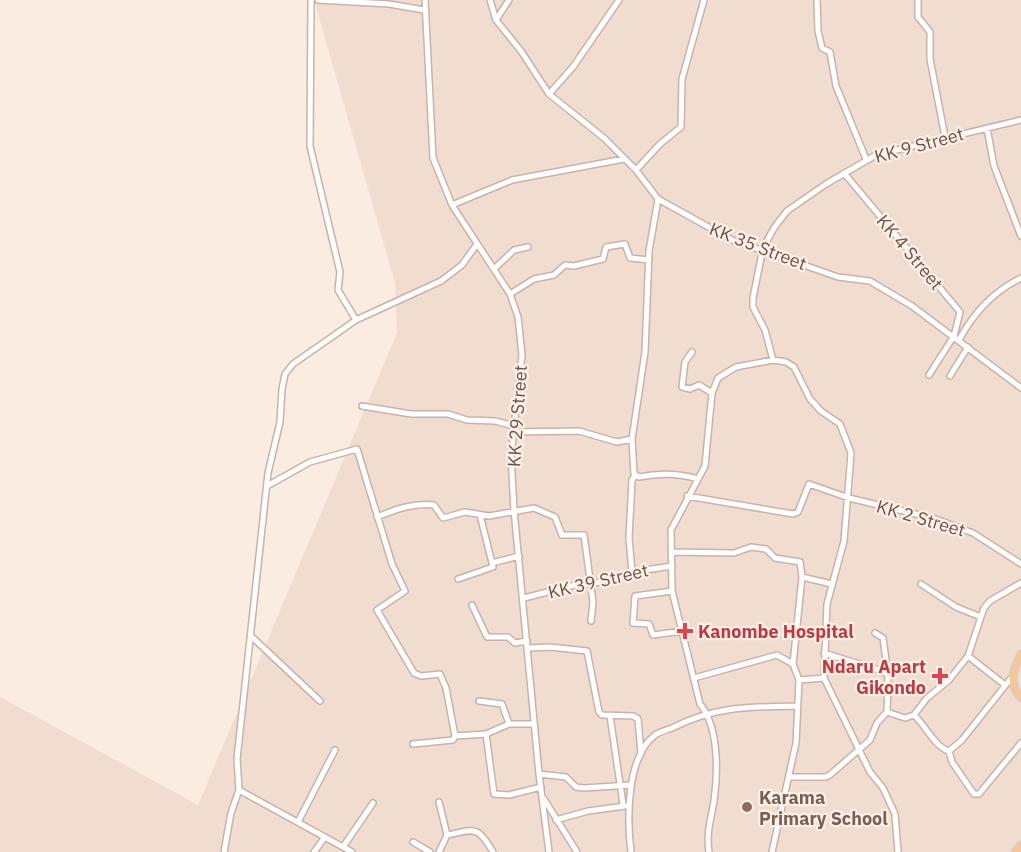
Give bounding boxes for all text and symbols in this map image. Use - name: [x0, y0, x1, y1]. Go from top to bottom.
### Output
- street label: KK 9 Street: [872, 122, 966, 168]
- street label: KK 4 Street: [872, 210, 948, 294]
- street label: KK 35 Street: [706, 217, 810, 275]
- street label: KK 29 Street: [502, 364, 532, 468]
- street label: KK 2 Street: [874, 494, 968, 542]
- street label: KK 39 Street: [546, 558, 650, 604]
- place label: Kanombe Hospital: [698, 620, 854, 643]
- marker: Kanombe Hospital: [676, 622, 694, 640]
- place label: Ndaru Apart Gikondo: [822, 655, 926, 699]
- marker: Ndaru Apart Gikondo: [931, 667, 949, 685]
- place label: Karama Primary School: [759, 786, 888, 830]
- marker: Karama Primary School: [740, 800, 754, 814]

